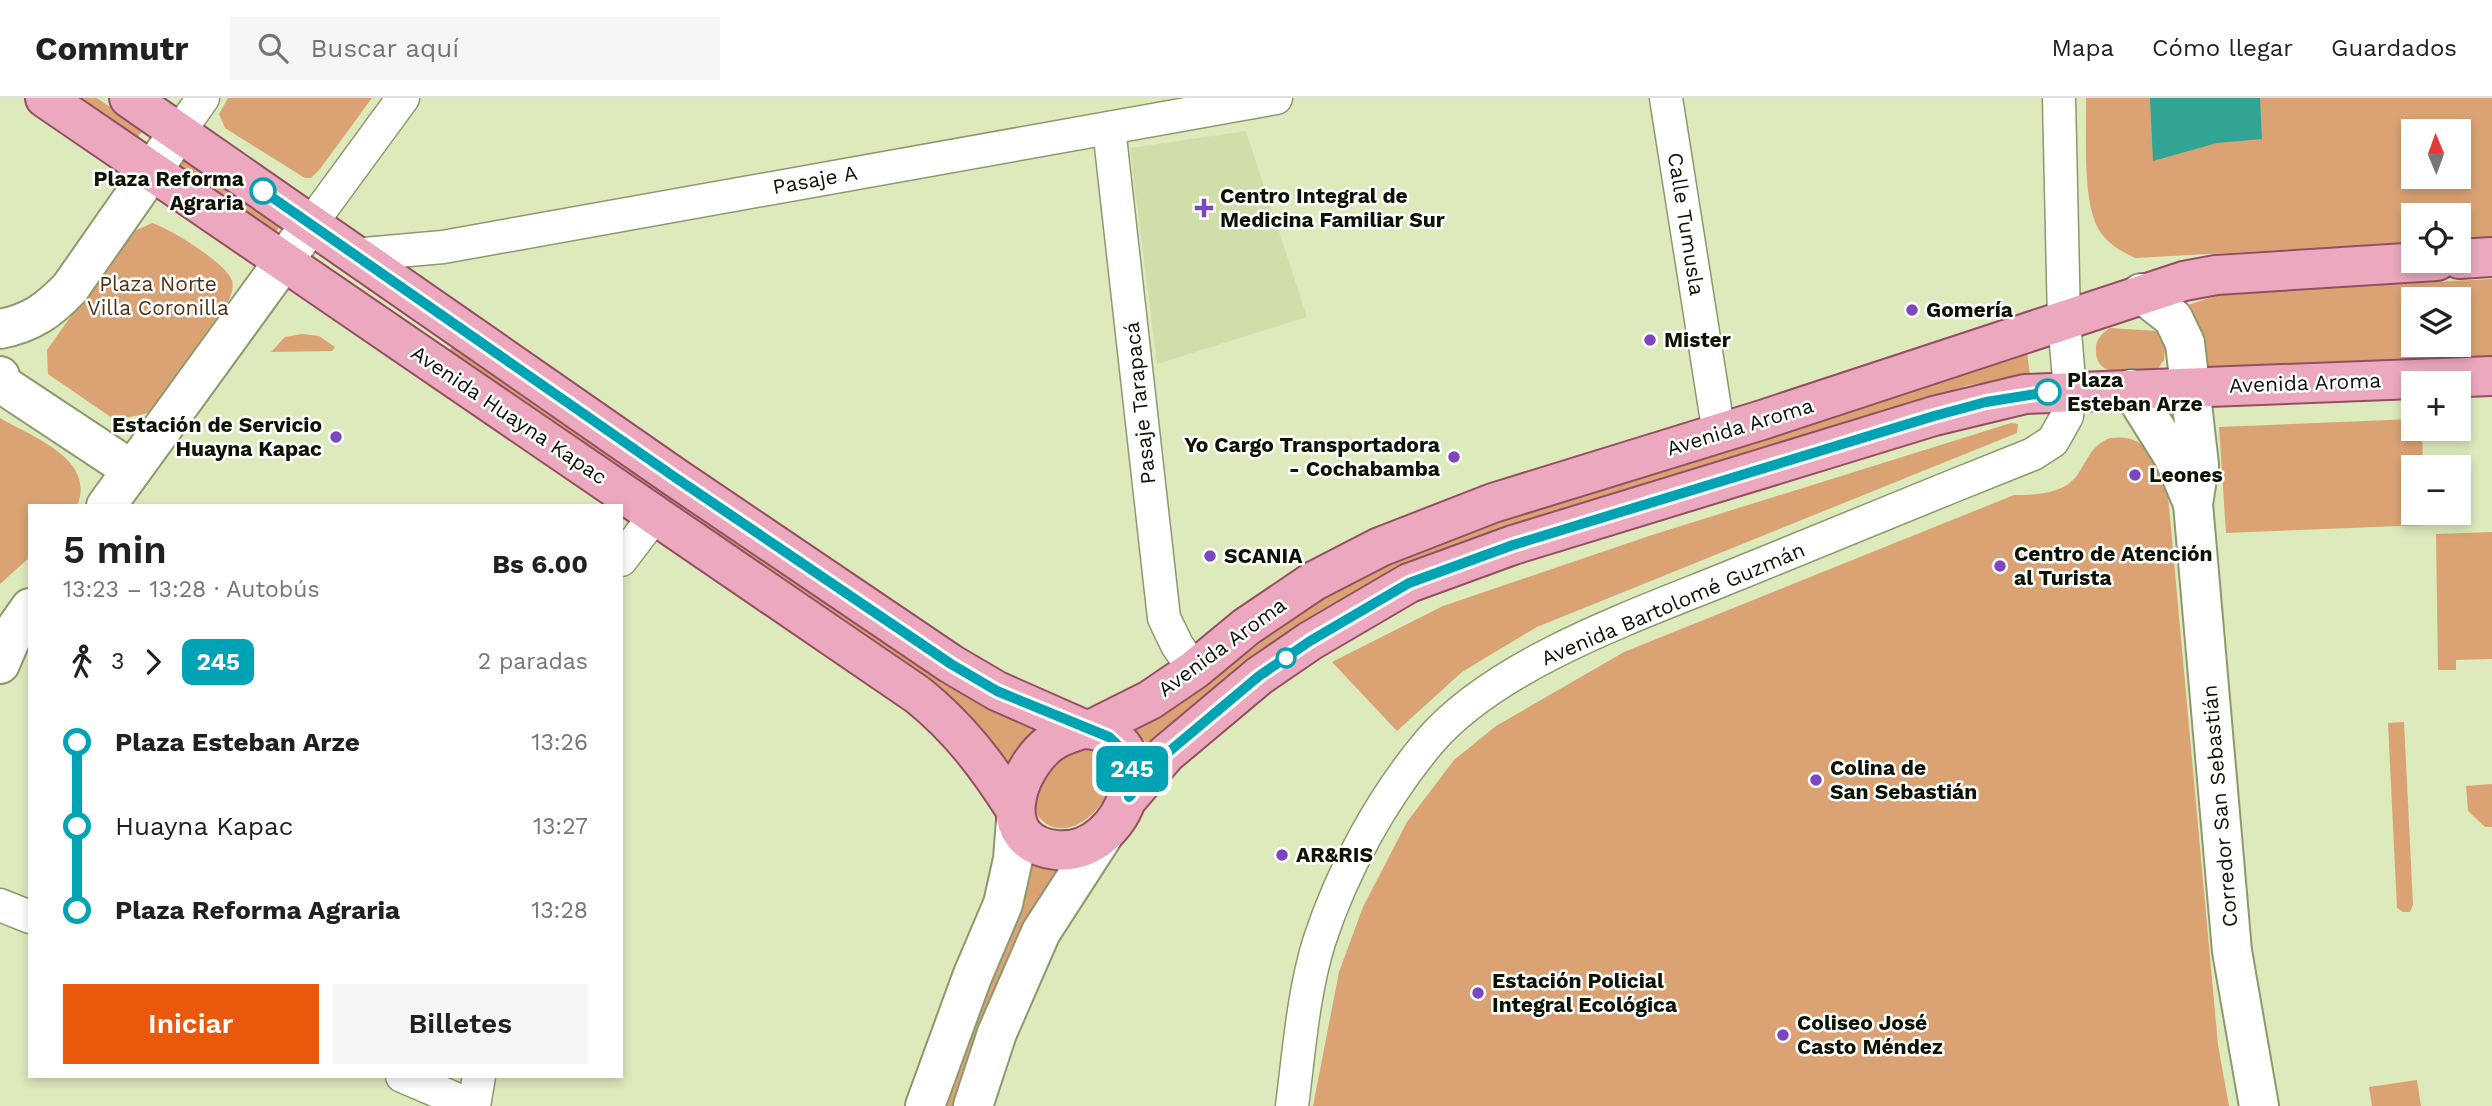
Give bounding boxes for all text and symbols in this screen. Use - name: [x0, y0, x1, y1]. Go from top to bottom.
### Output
- search box: [230, 17, 720, 80]
- text: Commutr: [35, 29, 188, 68]
- icon: search: [254, 29, 292, 67]
- text: Buscar aquí: [310, 33, 459, 63]
- text: Mapa: [2052, 34, 2114, 62]
- text: Cómo llegar: [2152, 34, 2293, 62]
- text: Guardados: [2331, 34, 2457, 62]
- north arrow: [2401, 119, 2471, 189]
- map controls: [2401, 119, 2471, 525]
- street label: Calle Tumusla: [1663, 151, 1710, 297]
- street label: Pasaje A: [771, 160, 859, 199]
- place label: Plaza Reforma Agraria: [93, 166, 245, 215]
- marker: Plaza Reforma Agraria: [250, 178, 276, 204]
- place label: Centro Integral de Medicina Familiar Sur: [1220, 183, 1445, 232]
- marker: Centro Integral de Medicina Familiar Sur: [1194, 198, 1214, 218]
- button: locate: [2401, 203, 2471, 273]
- park label: Plaza Norte Villa Coronilla: [87, 271, 229, 320]
- button: layers: [2401, 287, 2471, 357]
- place label: Gomería: [1926, 297, 2014, 322]
- marker: Gomería: [1904, 302, 1920, 318]
- street label: Pasaje Tarapacá: [1119, 320, 1160, 486]
- place label: Mister: [1664, 327, 1731, 352]
- marker: Mister: [1642, 332, 1658, 348]
- street label: Avenida Huayna Kapac: [407, 340, 612, 489]
- place label: Plaza Esteban Arze: [2067, 367, 2203, 416]
- street label: Avenida Aroma: [2228, 367, 2382, 398]
- button: +: [2401, 371, 2471, 441]
- marker: Plaza Esteban Arze: [2035, 379, 2061, 405]
- street label: Avenida Aroma: [1663, 392, 1816, 461]
- place label: Estación de Servicio Huayna Kapac: [112, 412, 322, 461]
- marker: Estación de Servicio Huayna Kapac: [328, 429, 344, 445]
- place label: Yo Cargo Transportadora - Cochabamba: [1184, 432, 1441, 481]
- marker: Yo Cargo Transportadora - Cochabamba: [1446, 449, 1462, 465]
- button: −: [2401, 455, 2471, 525]
- place label: Leones: [2149, 462, 2223, 487]
- marker: Leones: [2127, 467, 2143, 483]
- text: 5 min: [63, 528, 167, 572]
- street label: Avenida Bartolomé Guzmán: [1537, 537, 1808, 671]
- place label: Centro de Atención al Turista: [2014, 541, 2213, 590]
- place label: SCANIA: [1224, 543, 1303, 568]
- marker: SCANIA: [1202, 548, 1218, 564]
- text: Bs 6.00: [492, 549, 588, 579]
- marker: Centro de Atención al Turista: [1992, 558, 2008, 574]
- text: 13:23 – 13:28 · Autobús: [63, 576, 320, 603]
- street label: Avenida Aroma: [1153, 592, 1291, 701]
- icon: walk: [63, 643, 101, 681]
- icon: forward: [134, 643, 172, 681]
- text: 3: [111, 648, 124, 675]
- text: 245: [196, 648, 240, 676]
- text: 2 paradas: [478, 648, 588, 675]
- unlabelled marker: [1276, 648, 1296, 668]
- street label: Corredor San Sebastián: [2196, 684, 2243, 928]
- text: Plaza Esteban Arze: [115, 727, 360, 757]
- text: 13:26: [531, 729, 588, 756]
- line badge: 245: [1092, 746, 1172, 792]
- text: 245: [1110, 755, 1154, 783]
- place label: Colina de San Sebastián: [1830, 755, 1977, 804]
- marker: Colina de San Sebastián: [1808, 772, 1824, 788]
- text: Huayna Kapac: [115, 811, 293, 841]
- text: 13:27: [533, 813, 588, 840]
- place label: AR&RIS: [1296, 842, 1373, 867]
- marker: AR&RIS: [1274, 847, 1290, 863]
- text: Plaza Reforma Agraria: [115, 895, 400, 925]
- text: 13:28: [531, 897, 588, 924]
- place label: Estación Policial Integral Ecológica: [1492, 968, 1678, 1017]
- button: Iniciar: [63, 984, 319, 1064]
- button: Billetes: [333, 984, 588, 1064]
- marker: Estación Policial Integral Ecológica: [1470, 985, 1486, 1001]
- place label: Coliseo José Casto Méndez: [1797, 1010, 1943, 1059]
- marker: Coliseo José Casto Méndez: [1775, 1027, 1791, 1043]

